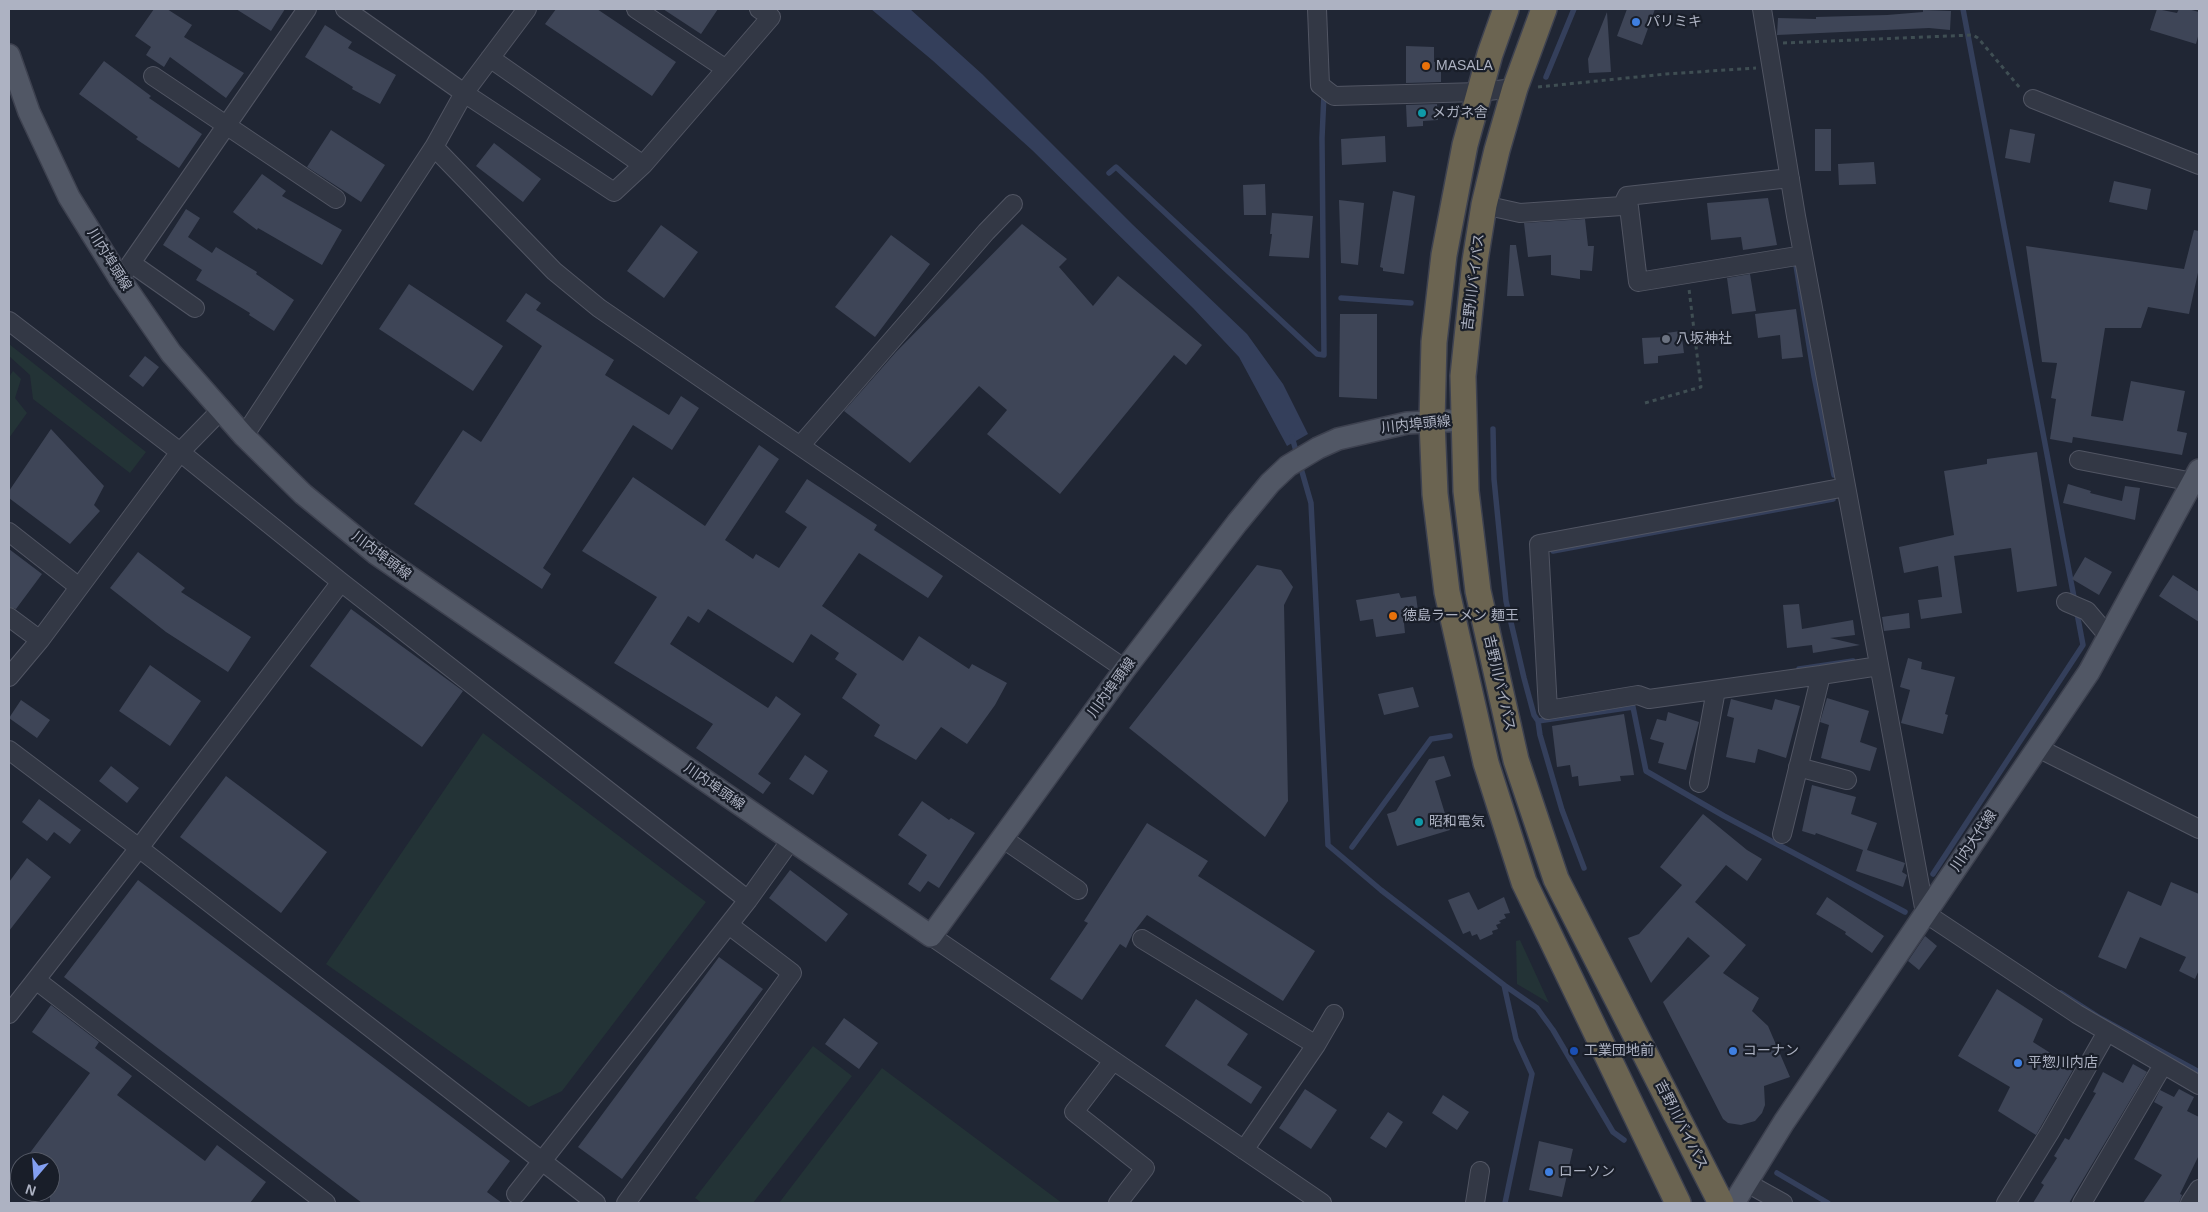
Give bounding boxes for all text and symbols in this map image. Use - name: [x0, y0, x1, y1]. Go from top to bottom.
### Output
- place label: パリミキ: [1646, 14, 1702, 30]
- marker: パリミキ: [1630, 16, 1642, 28]
- place label: MASALA: [1436, 58, 1493, 74]
- marker: MASALA: [1420, 60, 1432, 72]
- place label: メガネ舎: [1432, 105, 1488, 121]
- marker: メガネ舎: [1416, 107, 1428, 119]
- street label: 川内埠頭線: [83, 226, 135, 294]
- street label: 吉野川バイパス: [1460, 232, 1488, 332]
- place label: 八坂神社: [1676, 331, 1732, 347]
- marker: 八坂神社: [1660, 333, 1672, 345]
- street label: 川内埠頭線: [1380, 413, 1452, 437]
- street label: 川内埠頭線: [348, 528, 414, 584]
- place label: 徳島ラーメン 麺王: [1403, 608, 1519, 624]
- marker: 徳島ラーメン 麺王: [1387, 610, 1399, 622]
- street label: 吉野川バイパス: [1480, 633, 1518, 733]
- street label: 川内埠頭線: [1085, 655, 1139, 721]
- street label: 川内埠頭線: [681, 760, 747, 814]
- street label: 川内大代線: [1947, 807, 2001, 875]
- place label: 昭和電気: [1429, 814, 1485, 830]
- marker: 昭和電気: [1413, 816, 1425, 828]
- place label: 工業団地前: [1584, 1043, 1654, 1059]
- place label: コーナン: [1743, 1043, 1799, 1059]
- marker: 工業団地前: [1568, 1045, 1580, 1057]
- marker: コーナン: [1727, 1045, 1739, 1057]
- place label: 平惣川内店: [2028, 1055, 2098, 1071]
- marker: 平惣川内店: [2012, 1057, 2024, 1069]
- street label: 吉野川バイパス: [1651, 1078, 1711, 1172]
- north arrow: [10, 1152, 60, 1202]
- place label: ローソン: [1559, 1164, 1615, 1180]
- marker: ローソン: [1543, 1166, 1555, 1178]
- text: N: [23, 1181, 38, 1199]

